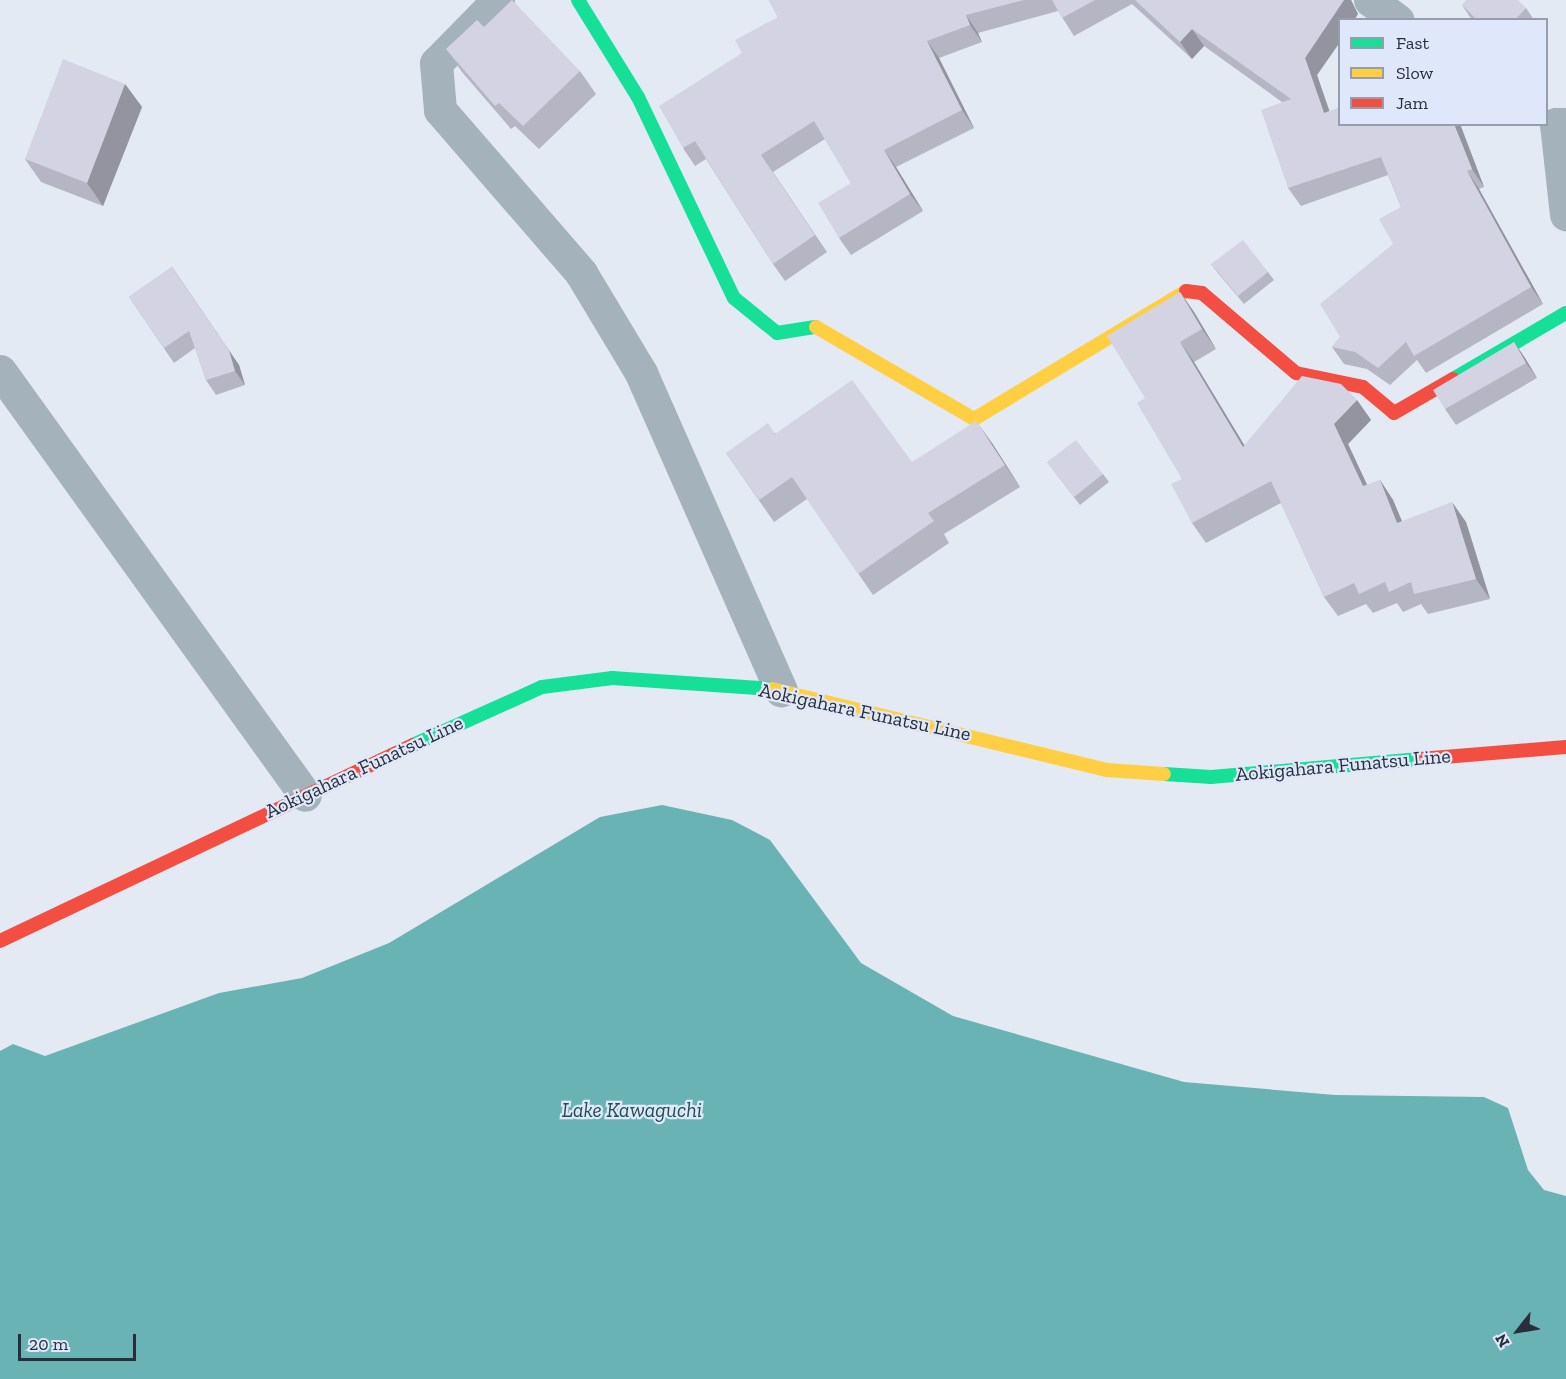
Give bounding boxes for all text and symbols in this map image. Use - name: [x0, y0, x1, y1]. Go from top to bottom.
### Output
- legend: [1338, 18, 1548, 126]
- text: Fast: [1396, 32, 1429, 54]
- text: Slow: [1396, 62, 1433, 84]
- text: Jam: [1396, 92, 1428, 114]
- street label: Aokigahara Funatsu Line: [757, 678, 973, 746]
- street label: Aokigahara Funatsu Line: [261, 711, 467, 823]
- street label: Aokigahara Funatsu Line: [1234, 744, 1452, 786]
- water label: Lake Kawaguchi: [562, 1097, 702, 1123]
- north arrow: [1488, 1301, 1548, 1361]
- scale bar: [21, 1322, 140, 1360]
- text: N: [1491, 1330, 1513, 1351]
- text: 20 m: [29, 1333, 68, 1355]

